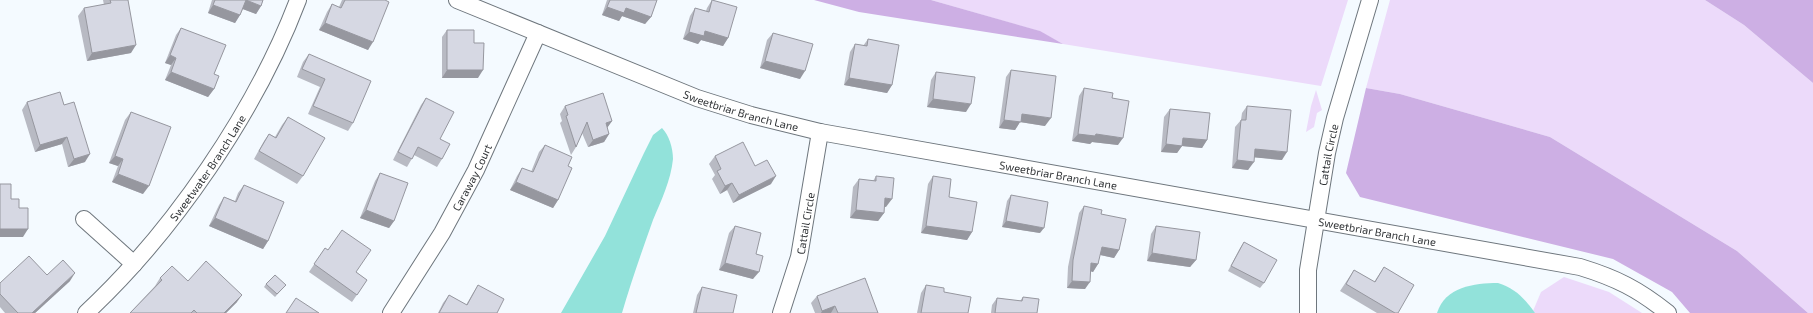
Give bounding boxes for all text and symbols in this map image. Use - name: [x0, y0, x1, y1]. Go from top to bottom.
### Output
- street label: Sweetbriar Branch Lane: [682, 87, 800, 133]
- street label: Sweetwater Branch Lane: [167, 112, 248, 223]
- street label: Cattail Circle: [1315, 122, 1340, 187]
- street label: Caraway Court: [449, 142, 494, 213]
- street label: Sweetbriar Branch Lane: [998, 158, 1118, 191]
- street label: Cattail Circle: [793, 191, 816, 255]
- street label: Sweetbriar Branch Lane: [1317, 214, 1437, 248]

